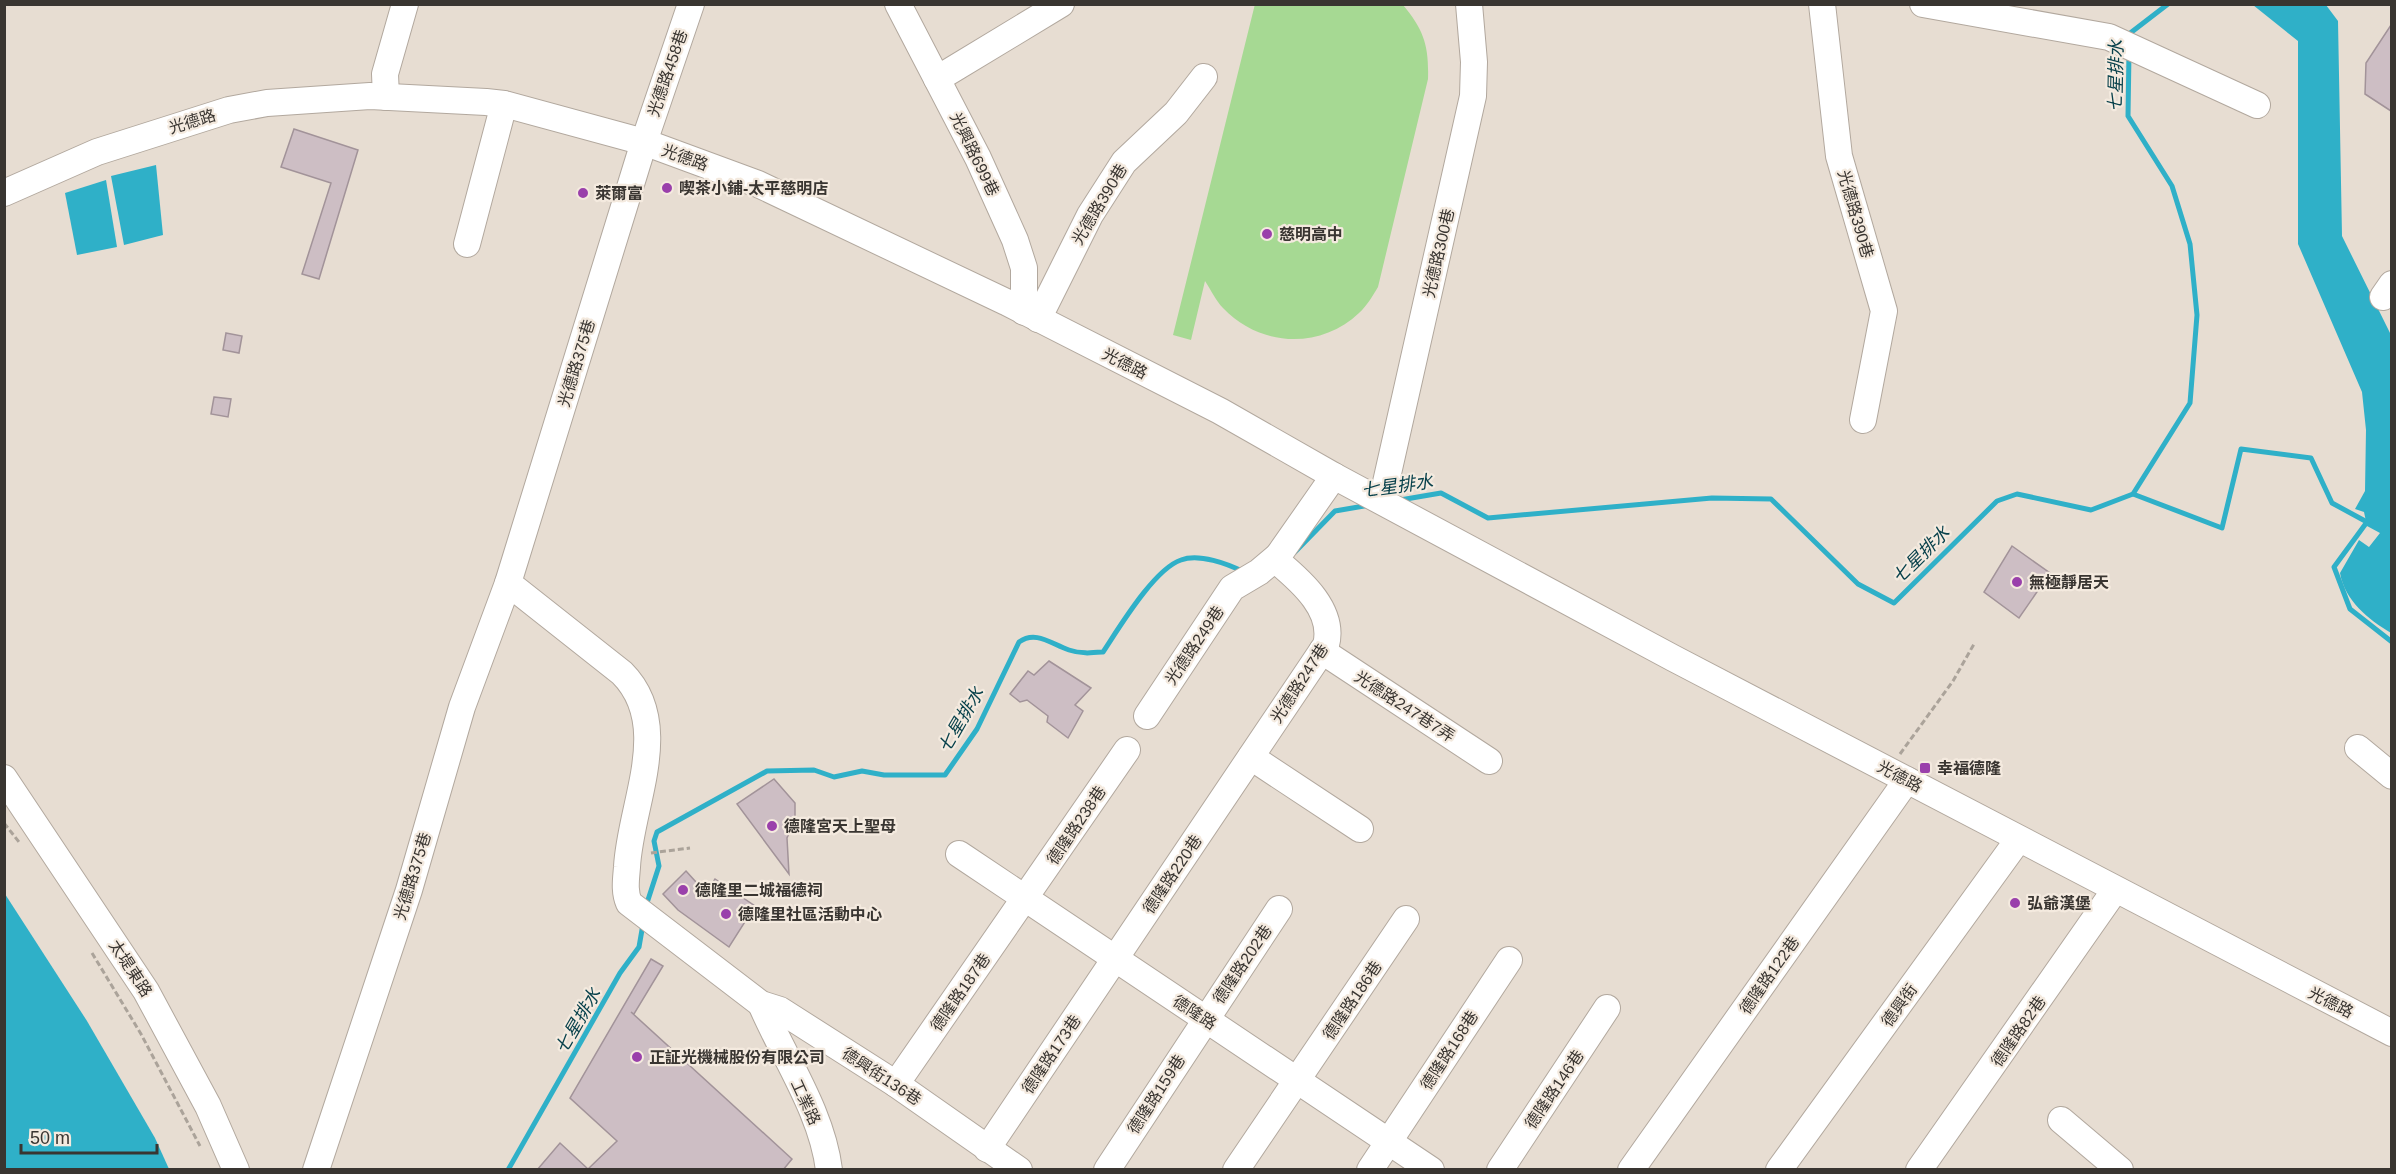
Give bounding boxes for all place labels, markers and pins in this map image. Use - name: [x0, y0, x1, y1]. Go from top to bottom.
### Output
- place label: 喫茶小鋪-太平慈明店: [679, 179, 828, 197]
- marker: 喫茶小鋪-太平慈明店: [660, 181, 674, 195]
- place label: 萊爾富: [595, 185, 643, 202]
- marker: 萊爾富: [576, 186, 590, 200]
- place label: 慈明高中: [1279, 226, 1343, 243]
- marker: 慈明高中: [1260, 227, 1274, 241]
- place label: 無極靜居天: [2029, 574, 2109, 591]
- marker: 無極靜居天: [2010, 575, 2024, 589]
- place label: 幸福德隆: [1937, 759, 2001, 777]
- marker: 幸福德隆: [1918, 761, 1932, 775]
- place label: 德隆宮天上聖母: [784, 817, 896, 835]
- marker: 德隆宮天上聖母: [765, 819, 779, 833]
- place label: 德隆里二城福德祠: [695, 881, 823, 899]
- marker: 德隆里二城福德祠: [676, 883, 690, 897]
- place label: 弘爺漢堡: [2027, 895, 2091, 912]
- marker: 弘爺漢堡: [2008, 896, 2022, 910]
- place label: 德隆里社區活動中心: [738, 905, 882, 923]
- marker: 德隆里社區活動中心: [719, 907, 733, 921]
- place label: 正証光機械股份有限公司: [649, 1049, 825, 1066]
- marker: 正証光機械股份有限公司: [630, 1050, 644, 1064]

